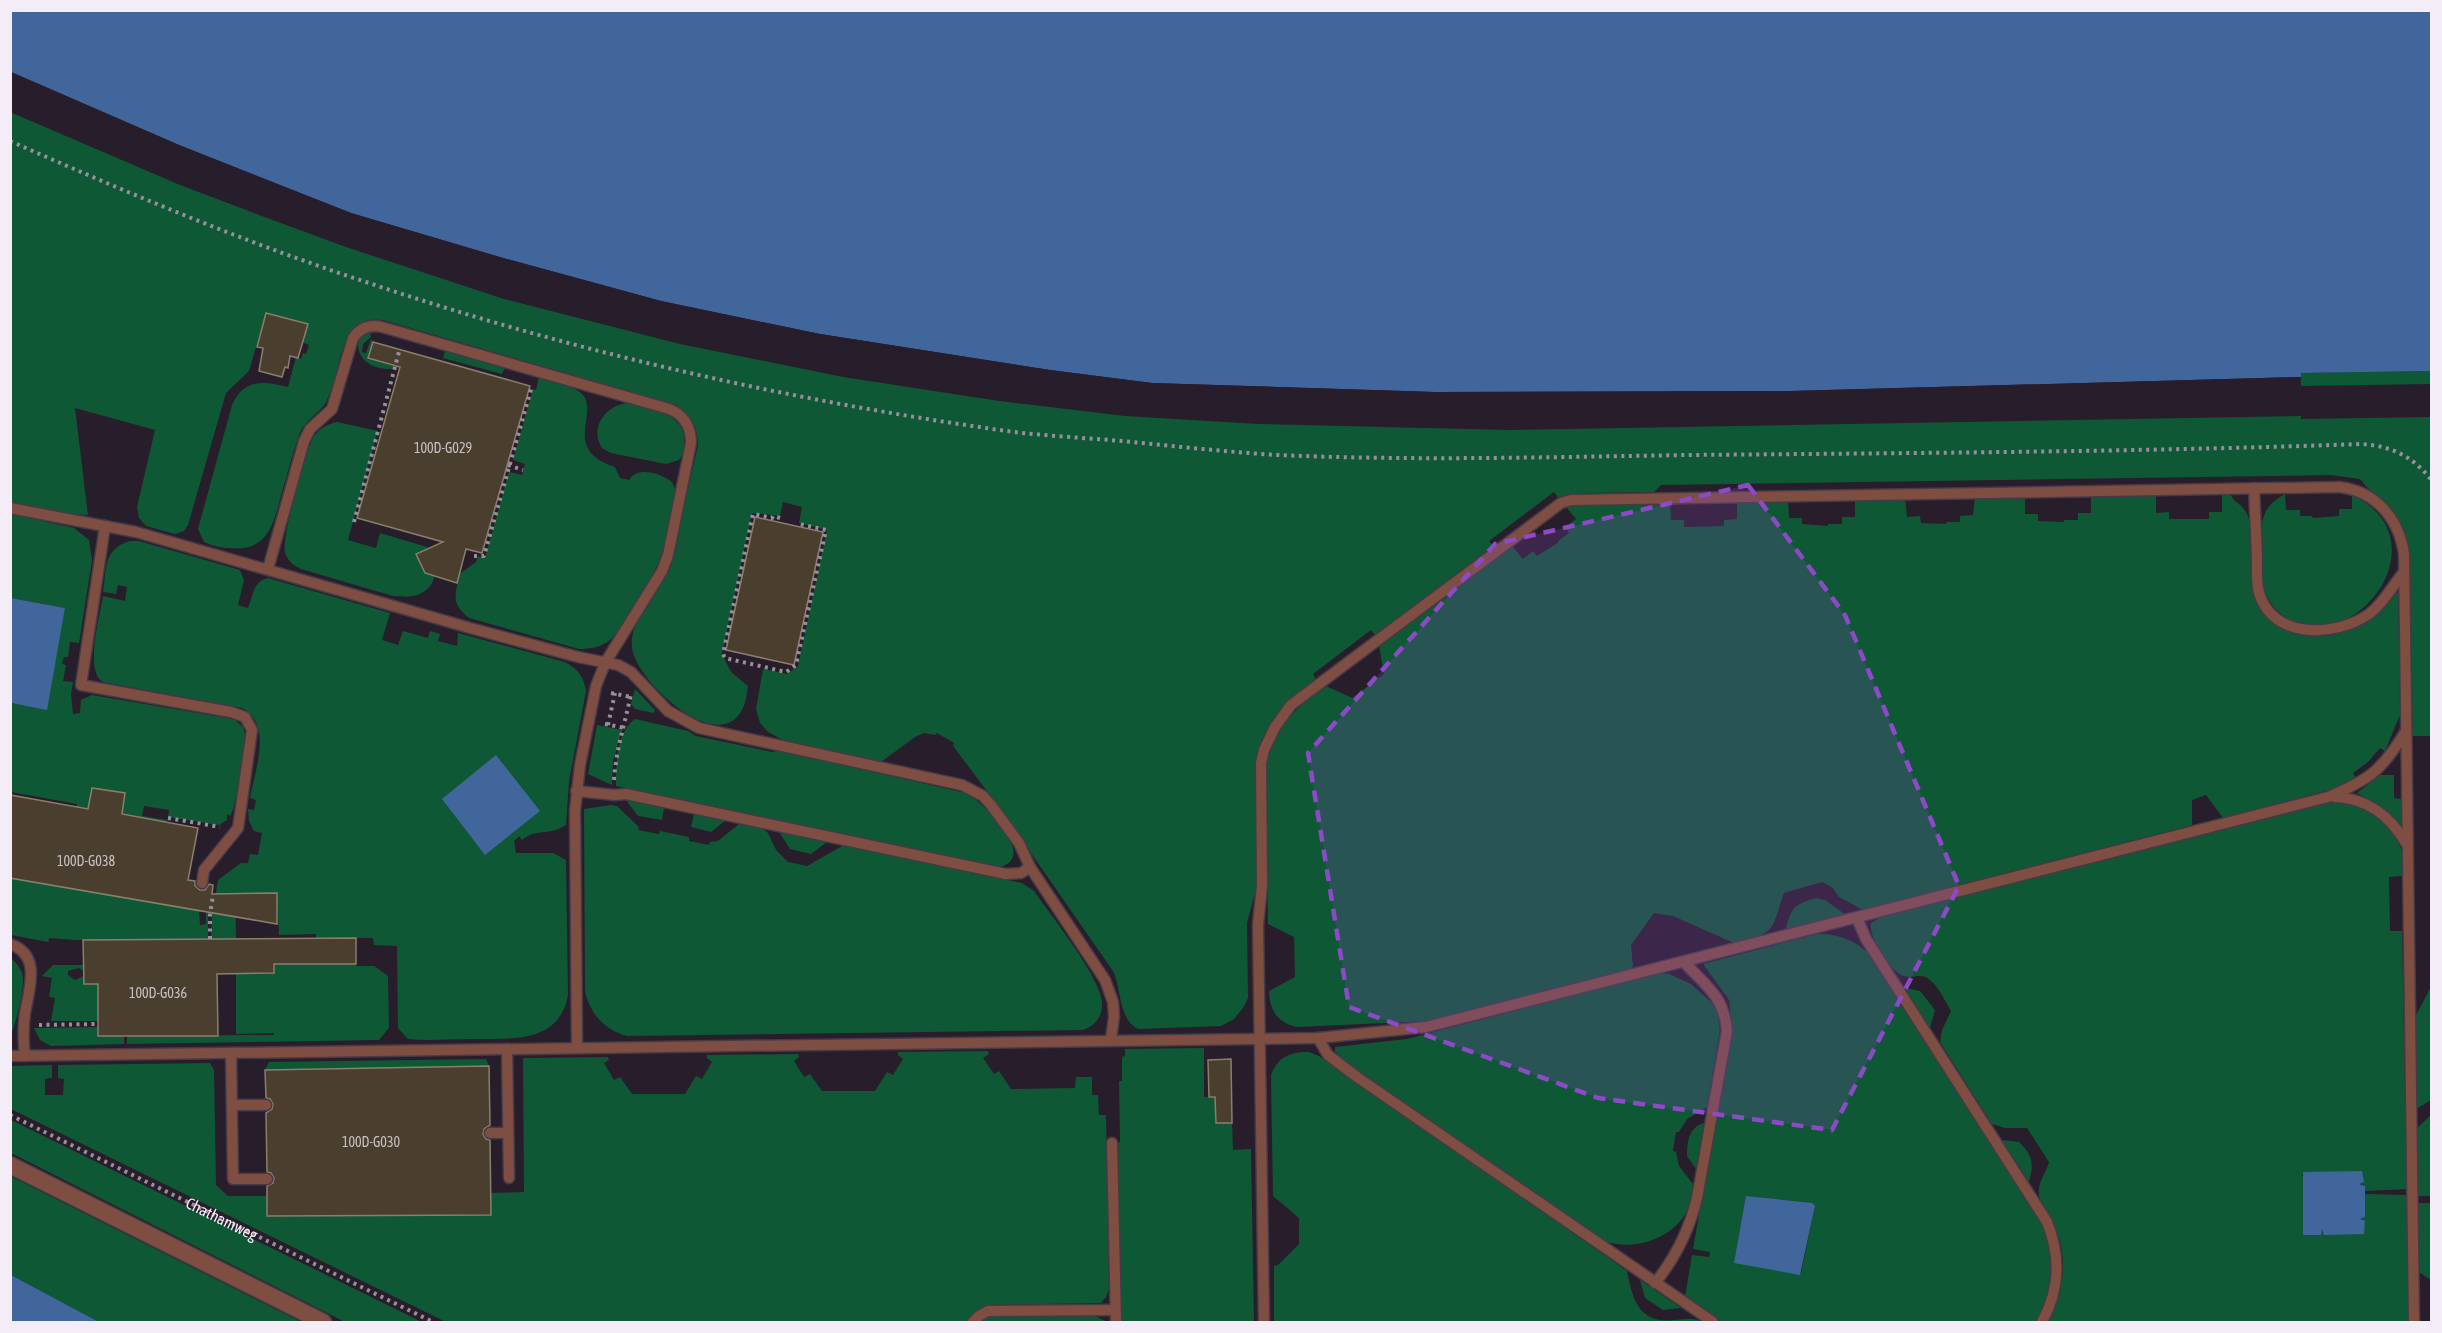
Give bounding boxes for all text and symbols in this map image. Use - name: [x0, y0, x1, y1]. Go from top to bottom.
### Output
- house number: 100D-G029: [414, 440, 472, 456]
- house number: 100D-G038: [57, 853, 116, 869]
- house number: 100D-G036: [129, 985, 188, 1001]
- house number: 100D-G030: [342, 1134, 401, 1150]
- street label: Chathamweg: [183, 1194, 261, 1245]

